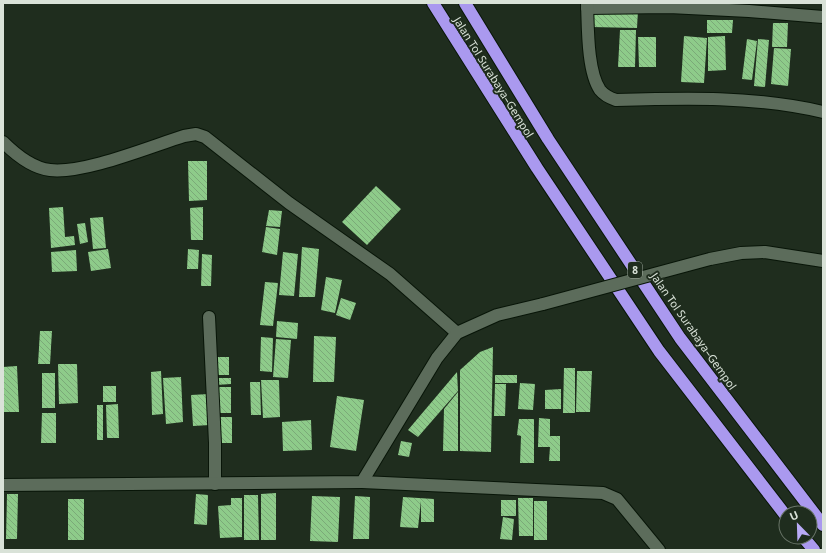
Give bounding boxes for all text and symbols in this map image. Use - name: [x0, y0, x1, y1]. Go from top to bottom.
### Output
- street label: Jalan Tol Surabaya–Gempol: [450, 13, 537, 140]
- road number: 8: [628, 262, 642, 278]
- street label: Jalan Tol Surabaya–Gempol: [647, 269, 740, 393]
- north arrow: [778, 505, 818, 545]
- text: U: [787, 507, 801, 524]

